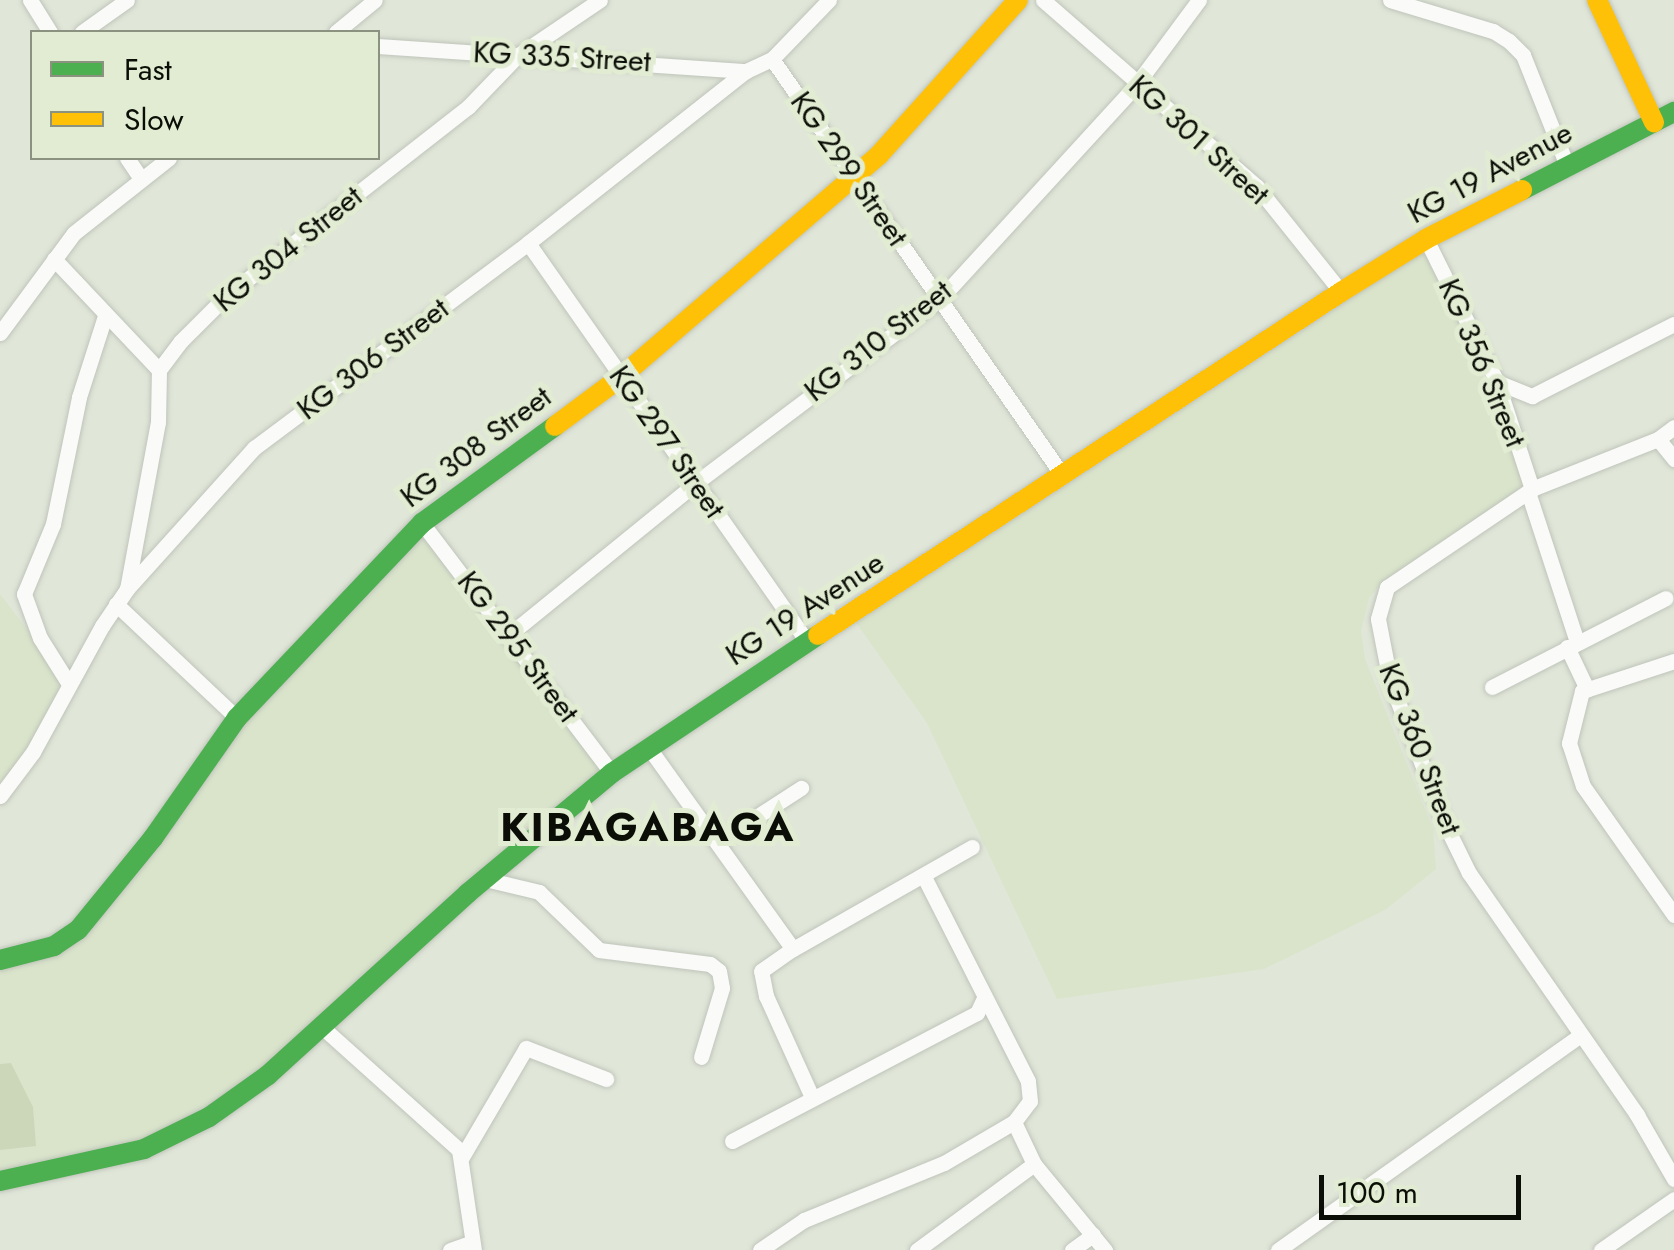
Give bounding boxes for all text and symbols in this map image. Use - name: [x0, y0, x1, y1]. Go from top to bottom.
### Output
- legend: [30, 30, 380, 160]
- street label: KG 335 Street: [472, 34, 652, 80]
- text: Fast: [124, 48, 172, 91]
- street label: KG 301 Street: [1121, 68, 1277, 212]
- street label: KG 299 Street: [783, 85, 915, 253]
- text: Slow: [124, 98, 184, 141]
- street label: KG 19 Avenue: [1402, 115, 1578, 231]
- street label: KG 304 Street: [207, 178, 369, 320]
- street label: KG 310 Street: [798, 273, 958, 409]
- street label: KG 356 Street: [1430, 274, 1534, 452]
- street label: KG 306 Street: [290, 290, 456, 428]
- street label: KG 297 Street: [601, 359, 733, 525]
- street label: KG 308 Street: [394, 379, 558, 515]
- street label: KG 19 Avenue: [719, 545, 891, 673]
- street label: KG 295 Street: [450, 564, 586, 730]
- street label: KG 360 Street: [1371, 659, 1469, 839]
- district label: KIBAGABAGA: [500, 803, 796, 851]
- scale bar: [1324, 1155, 1526, 1217]
- text: 100 m: [1336, 1171, 1418, 1214]

